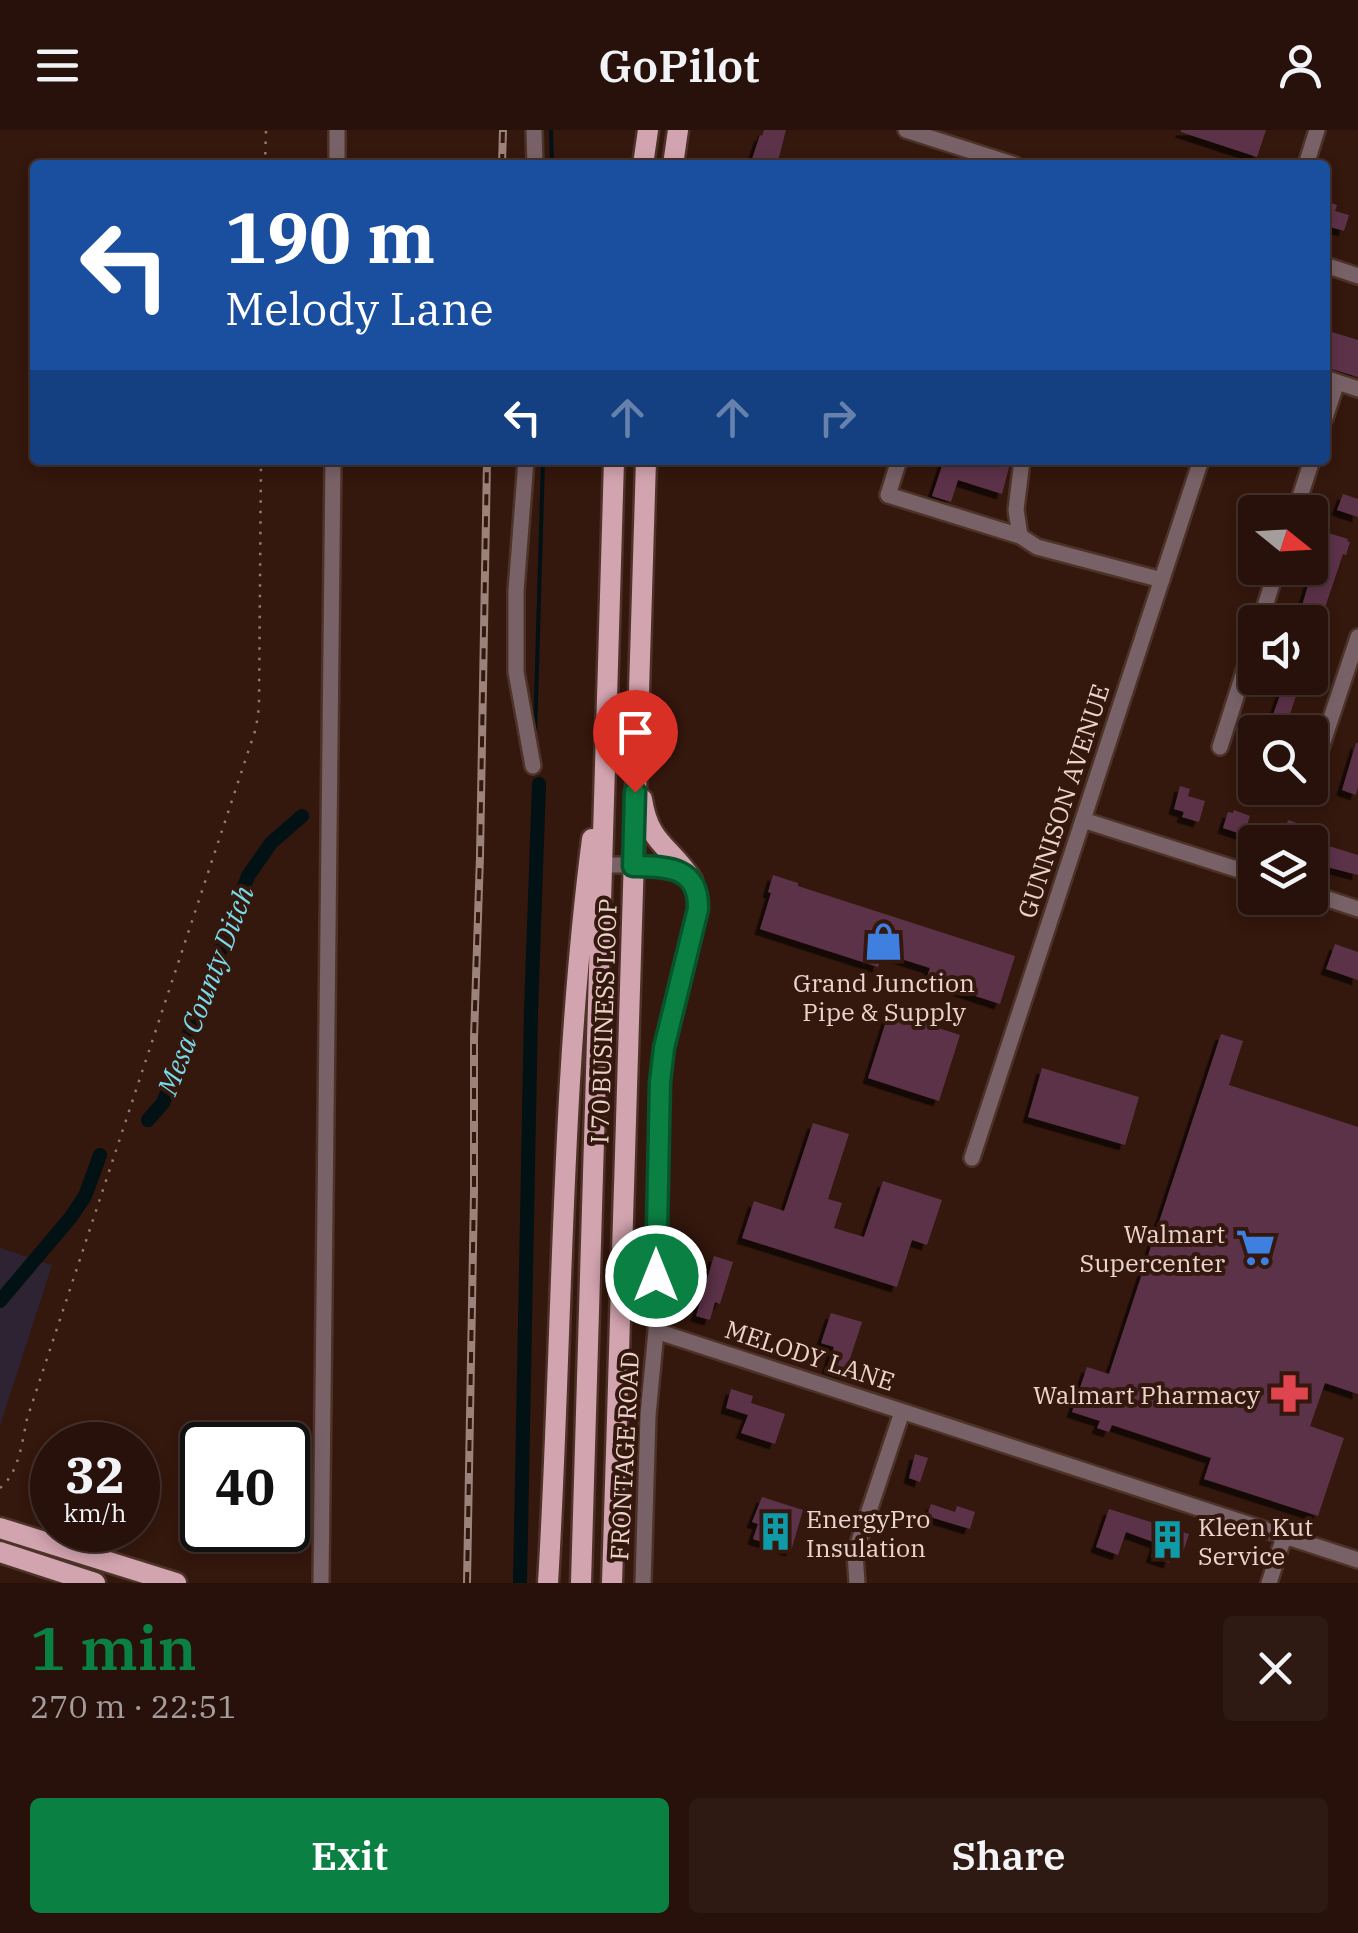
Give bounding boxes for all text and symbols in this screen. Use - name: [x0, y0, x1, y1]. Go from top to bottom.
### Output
- text: GoPilot: [598, 36, 760, 94]
- icon: menu: [30, 38, 85, 93]
- icon: person: [1273, 38, 1328, 93]
- text: 190 m: [225, 191, 435, 282]
- icon: left: [60, 200, 190, 330]
- text: Melody Lane: [225, 279, 494, 337]
- icon: left: [495, 390, 550, 445]
- icon: ahead: [600, 390, 655, 445]
- icon: ahead: [705, 390, 760, 445]
- icon: right: [810, 390, 865, 445]
- north arrow: [1238, 495, 1328, 585]
- map controls: [1238, 495, 1328, 915]
- button: sound: [1238, 605, 1328, 695]
- street label: GUNNISON AVENUE: [1010, 680, 1116, 922]
- pin: [593, 690, 678, 793]
- icon: arrive: [608, 705, 663, 760]
- button: search: [1238, 715, 1328, 805]
- button: layers: [1238, 825, 1328, 915]
- water label: Mesa County Ditch: [148, 880, 262, 1101]
- street label: I 70 BUSINESS LOOP: [582, 898, 624, 1144]
- shop icon: Grand Junction Pipe & Supply: [863, 920, 905, 962]
- place label: Grand Junction Pipe & Supply: [793, 966, 975, 1028]
- place label: Walmart Supercenter: [1079, 1217, 1225, 1279]
- position arrow: [604, 1224, 708, 1328]
- supermarket icon: Walmart Supercenter: [1234, 1226, 1276, 1268]
- street label: MELODY LANE: [721, 1312, 899, 1398]
- street label: FRONTAGE ROAD: [602, 1351, 646, 1561]
- pharmacy icon: Walmart Pharmacy: [1269, 1373, 1311, 1415]
- place label: Walmart Pharmacy: [1033, 1378, 1261, 1411]
- speed limit sign: 40: [180, 1422, 310, 1552]
- text: 32: [65, 1442, 125, 1507]
- text: km/h: [63, 1496, 127, 1529]
- place label: EnergyPro Insulation: [806, 1502, 930, 1564]
- place label: Kleen Kut Service: [1198, 1510, 1313, 1572]
- building icon: EnergyPro Insulation: [755, 1511, 797, 1553]
- building icon: Kleen Kut Service: [1147, 1519, 1189, 1561]
- text: 1 min: [30, 1608, 197, 1687]
- button: close: [1223, 1616, 1328, 1721]
- text: 270 m · 22:51: [30, 1685, 237, 1727]
- button: Exit: [30, 1798, 669, 1913]
- button: Share: [689, 1798, 1328, 1913]

